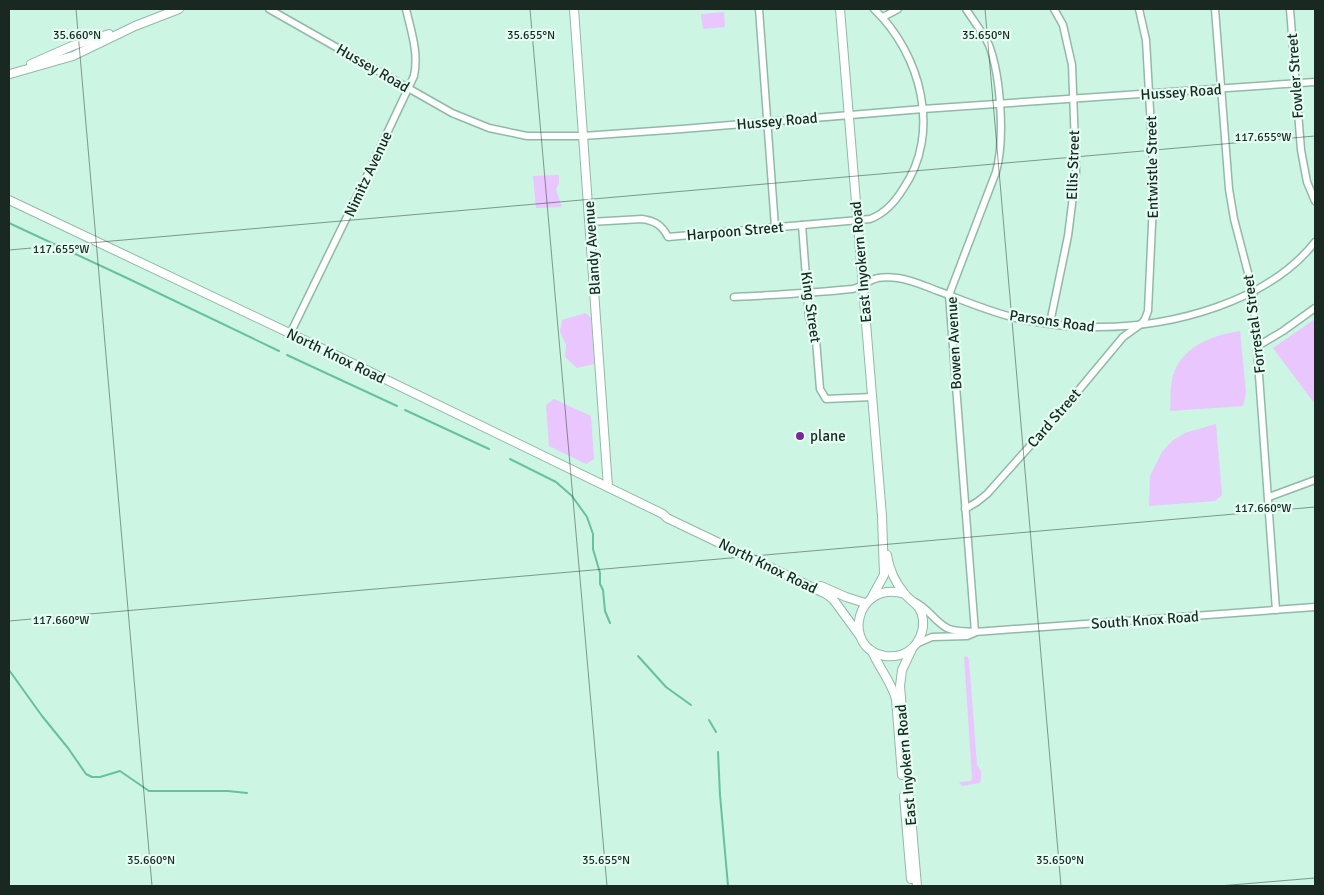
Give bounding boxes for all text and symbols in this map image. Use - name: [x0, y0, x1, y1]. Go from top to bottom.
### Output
- text: 35.660°N: [53, 28, 101, 43]
- text: 35.655°N: [507, 28, 555, 43]
- text: 35.650°N: [962, 28, 1010, 43]
- street label: Fowler Street: [1283, 33, 1307, 119]
- street label: Hussey Road: [333, 40, 413, 96]
- street label: Hussey Road: [1140, 80, 1222, 104]
- street label: Hussey Road: [736, 108, 818, 134]
- street label: Entwistle Street: [1142, 115, 1162, 219]
- street label: Nimitz Avenue: [340, 128, 396, 220]
- street label: Ellis Street: [1063, 130, 1083, 200]
- text: 117.655°W: [1235, 130, 1291, 145]
- street label: Blandy Avenue: [580, 200, 604, 296]
- street label: East Inyokern Road: [847, 200, 875, 324]
- street label: Harpoon Street: [686, 218, 784, 244]
- text: 117.655°W: [33, 242, 89, 257]
- street label: King Street: [797, 270, 825, 344]
- street label: Forrestal Street: [1239, 273, 1269, 375]
- street label: Bowen Avenue: [943, 296, 965, 390]
- street label: Parsons Road: [1008, 306, 1096, 336]
- street label: North Knox Road: [284, 324, 388, 388]
- street label: Card Street: [1023, 385, 1085, 451]
- place label: plane: [810, 427, 846, 445]
- marker: plane: [794, 430, 806, 442]
- text: 117.660°W: [1235, 501, 1291, 516]
- street label: North Knox Road: [716, 534, 820, 598]
- street label: South Knox Road: [1090, 607, 1200, 633]
- text: 117.660°W: [33, 613, 89, 628]
- street label: East Inyokern Road: [892, 703, 920, 827]
- text: 35.660°N: [127, 853, 175, 868]
- text: 35.655°N: [582, 853, 630, 868]
- text: 35.650°N: [1036, 853, 1084, 868]

